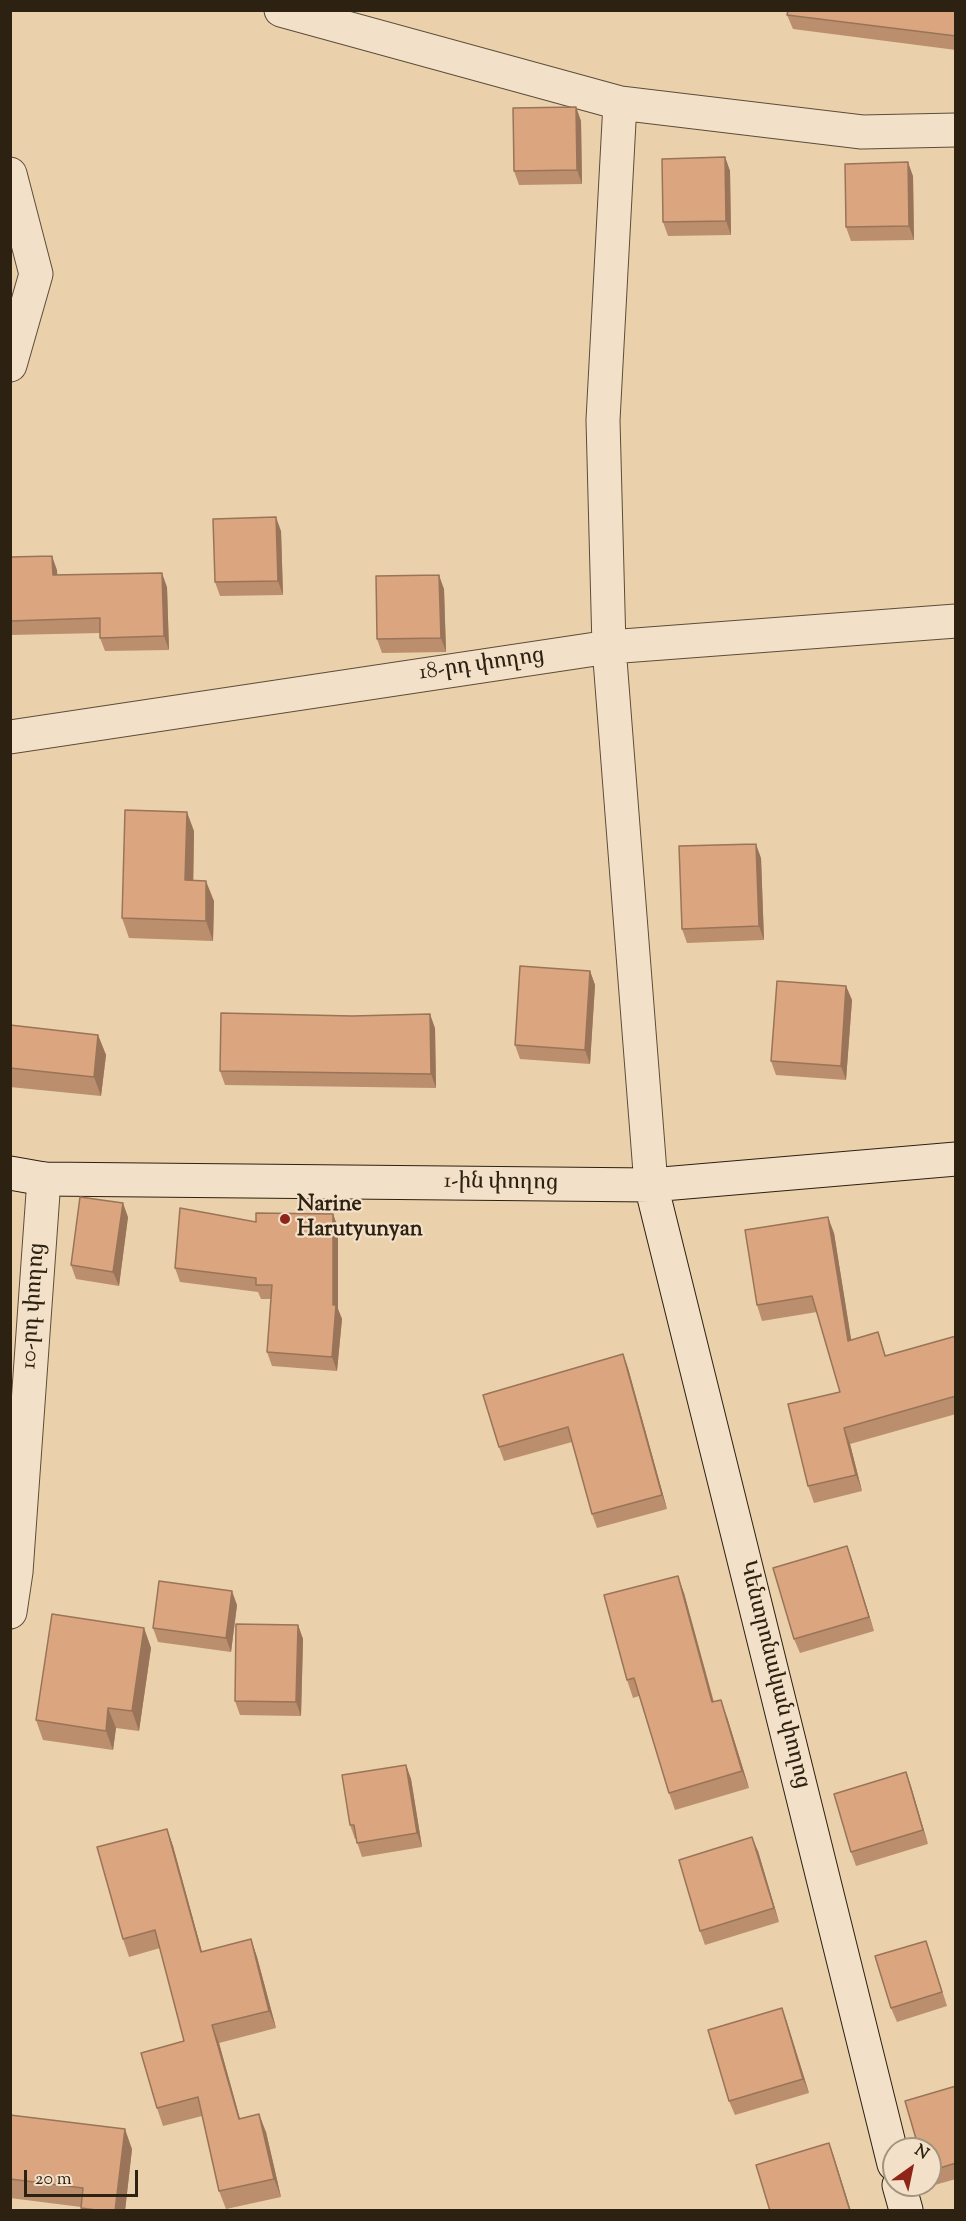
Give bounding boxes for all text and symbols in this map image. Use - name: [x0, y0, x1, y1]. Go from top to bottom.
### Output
- street label: 18-րդ փողոց: [418, 644, 546, 688]
- street label: 1-ին փողոց: [444, 1170, 558, 1198]
- place label: Narine Harutyunyan: [297, 1193, 423, 1244]
- marker: Narine Harutyunyan: [278, 1212, 292, 1226]
- street label: 10-րդ փողոց: [17, 1242, 53, 1370]
- street label: Կենտրոնական փողոց: [732, 1558, 814, 1792]
- north arrow: [882, 2137, 942, 2197]
- text: N: [909, 2140, 933, 2166]
- scale bar: [27, 2158, 141, 2196]
- text: 20 m: [35, 2167, 72, 2193]

